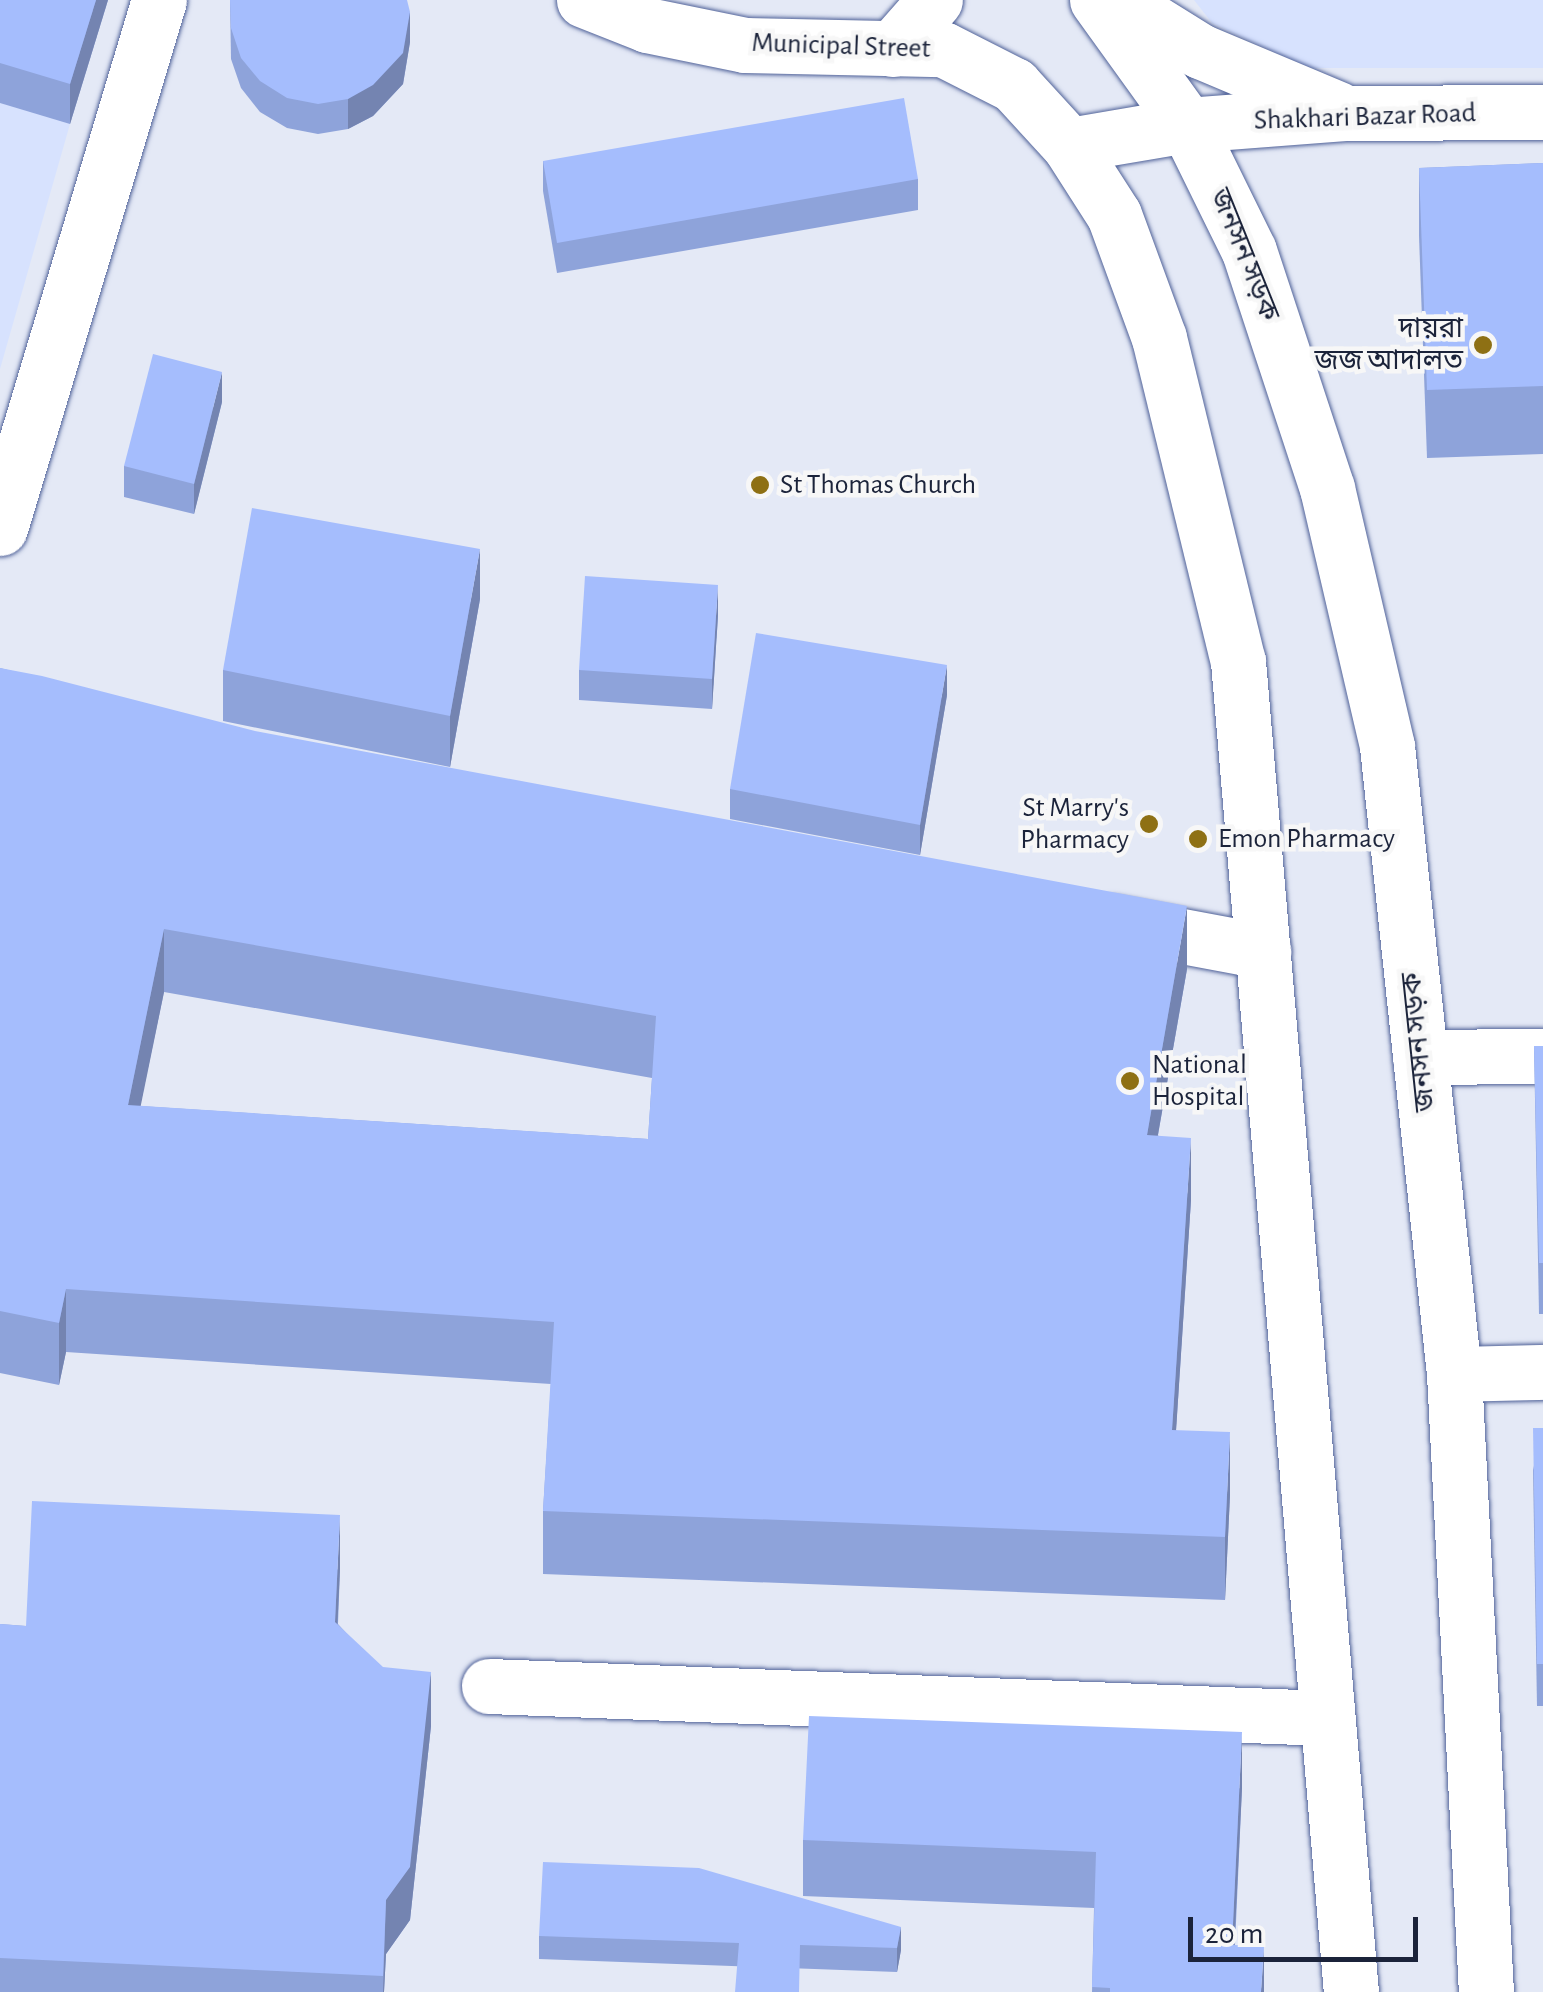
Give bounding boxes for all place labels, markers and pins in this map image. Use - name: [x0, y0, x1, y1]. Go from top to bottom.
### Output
- place label: দায়রা জজ আদালত: [1314, 312, 1463, 378]
- marker: দায়রা জজ আদালত: [1472, 334, 1494, 356]
- place label: St Thomas Church: [780, 468, 976, 502]
- marker: St Thomas Church: [749, 474, 771, 496]
- place label: St Marry's Pharmacy: [1020, 791, 1129, 857]
- marker: St Marry's Pharmacy: [1138, 813, 1160, 835]
- place label: Emon Pharmacy: [1218, 822, 1395, 856]
- marker: Emon Pharmacy: [1187, 828, 1209, 850]
- place label: National Hospital: [1152, 1048, 1247, 1114]
- marker: National Hospital: [1117, 1068, 1143, 1094]

